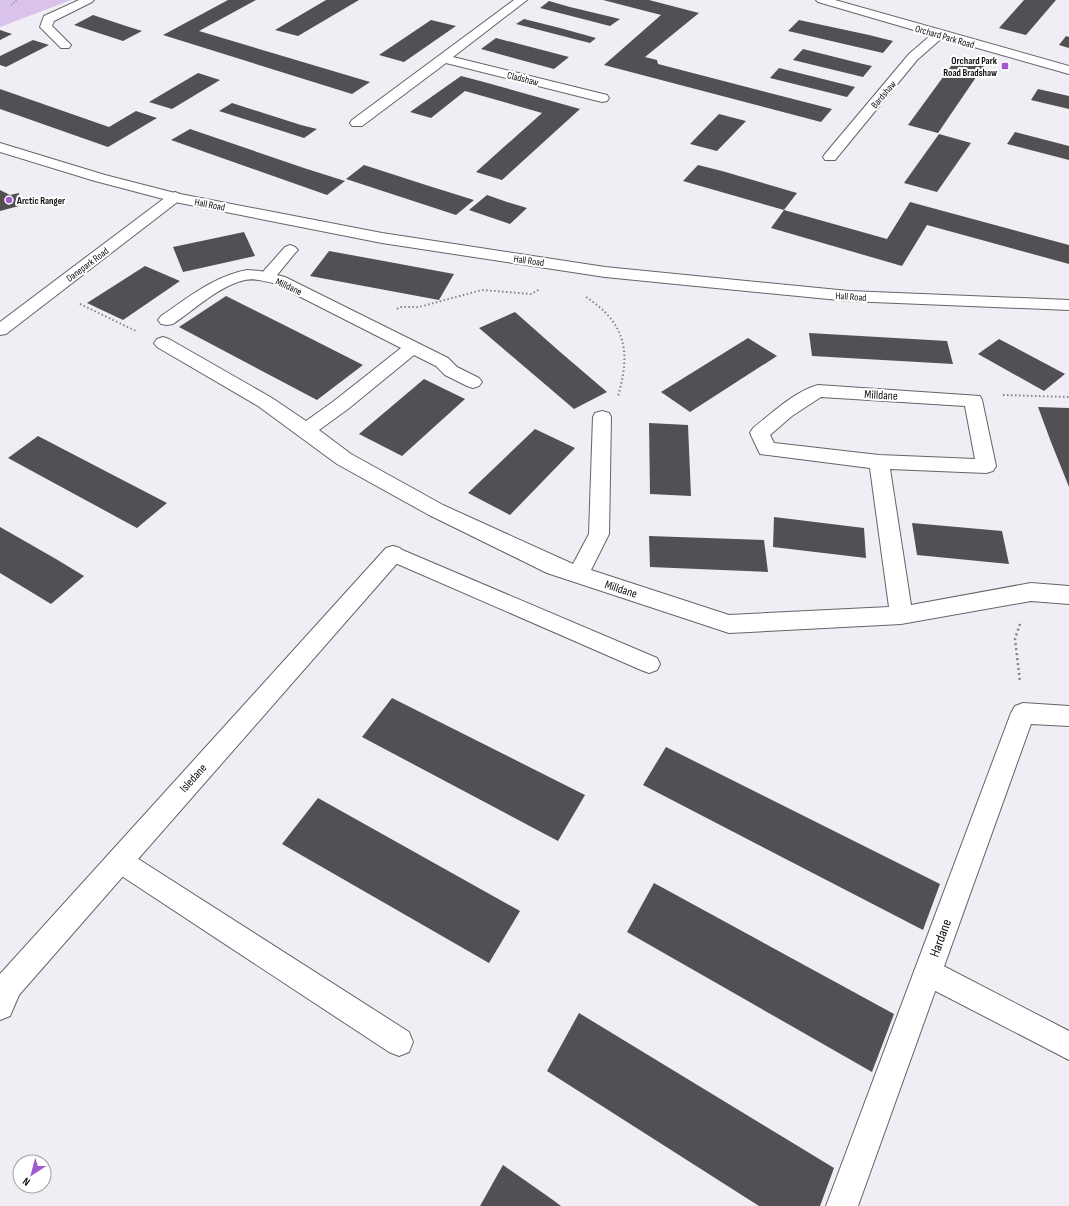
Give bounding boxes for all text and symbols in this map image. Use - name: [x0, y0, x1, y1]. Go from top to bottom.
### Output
- street label: Orchard Park Road: [914, 23, 976, 51]
- place label: Orchard Park Road Bradshaw: [943, 55, 998, 79]
- marker: Orchard Park Road Bradshaw: [1000, 61, 1010, 71]
- street label: Cladshaw: [506, 69, 540, 89]
- street label: Bardshaw: [869, 78, 899, 111]
- marker: Arctic Ranger: [4, 195, 14, 205]
- place label: Arctic Ranger: [16, 195, 65, 207]
- street label: Hall Road: [193, 196, 226, 214]
- street label: Danepark Road: [64, 245, 111, 285]
- street label: Hall Road: [513, 253, 545, 269]
- street label: Milldane: [273, 276, 304, 298]
- street label: Hall Road: [835, 290, 867, 304]
- street label: Milldane: [864, 387, 898, 404]
- street label: Milldane: [603, 577, 639, 602]
- street label: Isledane: [177, 761, 210, 796]
- street label: Hardane: [926, 917, 955, 959]
- north arrow: [12, 1154, 52, 1194]
- text: N: [20, 1175, 33, 1189]

